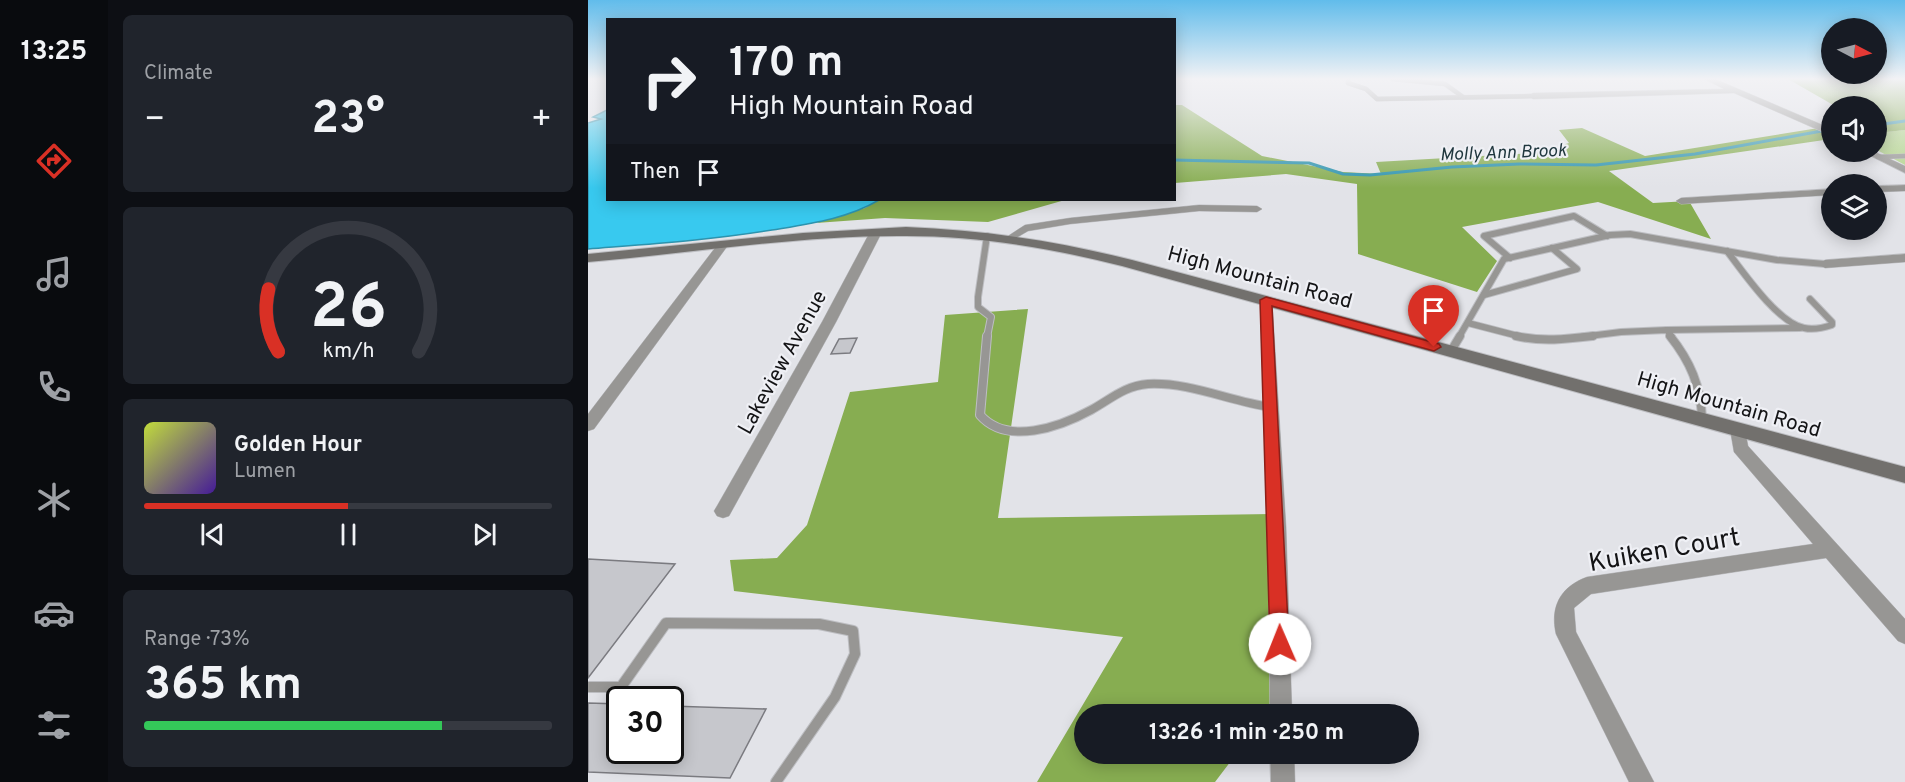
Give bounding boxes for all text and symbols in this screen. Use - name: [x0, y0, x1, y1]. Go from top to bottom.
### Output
- north arrow: [1821, 18, 1887, 84]
- map controls: [1821, 18, 1887, 240]
- text: 13:25: [21, 35, 87, 69]
- text: 170 m: [729, 38, 843, 91]
- icon: right: [630, 42, 708, 120]
- text: Climate: [144, 61, 213, 87]
- text: High Mountain Road: [729, 90, 974, 124]
- text: 23°: [311, 92, 385, 149]
- button: sound: [1821, 96, 1887, 162]
- text: −: [144, 100, 165, 142]
- text: +: [531, 100, 552, 142]
- icon: directions: [33, 140, 75, 182]
- water label: Molly Ann Brook: [1439, 140, 1568, 167]
- icon: arrive: [692, 156, 725, 189]
- text: Then: [630, 159, 680, 186]
- button: layers: [1821, 174, 1887, 240]
- street label: High Mountain Road: [1164, 241, 1355, 316]
- icon: music: [33, 253, 75, 295]
- text: 26: [310, 271, 386, 350]
- pin: [1408, 285, 1459, 347]
- street label: Lakeview Avenue: [733, 286, 834, 440]
- icon: arrive: [1417, 294, 1450, 327]
- text: km/h: [322, 339, 374, 366]
- icon: phone: [33, 366, 75, 408]
- street label: High Mountain Road: [1633, 366, 1824, 445]
- text: Golden Hour: [234, 432, 362, 459]
- text: Lumen: [234, 459, 296, 485]
- icon: climate: [33, 479, 75, 521]
- icon: previous: [196, 518, 229, 551]
- icon: pause: [332, 518, 365, 551]
- icon: next: [468, 518, 501, 551]
- street label: Kuiken Court: [1586, 522, 1743, 581]
- icon: car: [33, 592, 75, 634]
- position arrow: [1248, 612, 1312, 676]
- text: Range · 73%: [144, 627, 250, 653]
- text: 365 km: [144, 658, 302, 715]
- speed limit sign: 30: [606, 686, 684, 764]
- icon: filters: [33, 704, 75, 746]
- text: 13:26 · 1 min · 250 m: [1149, 720, 1344, 747]

